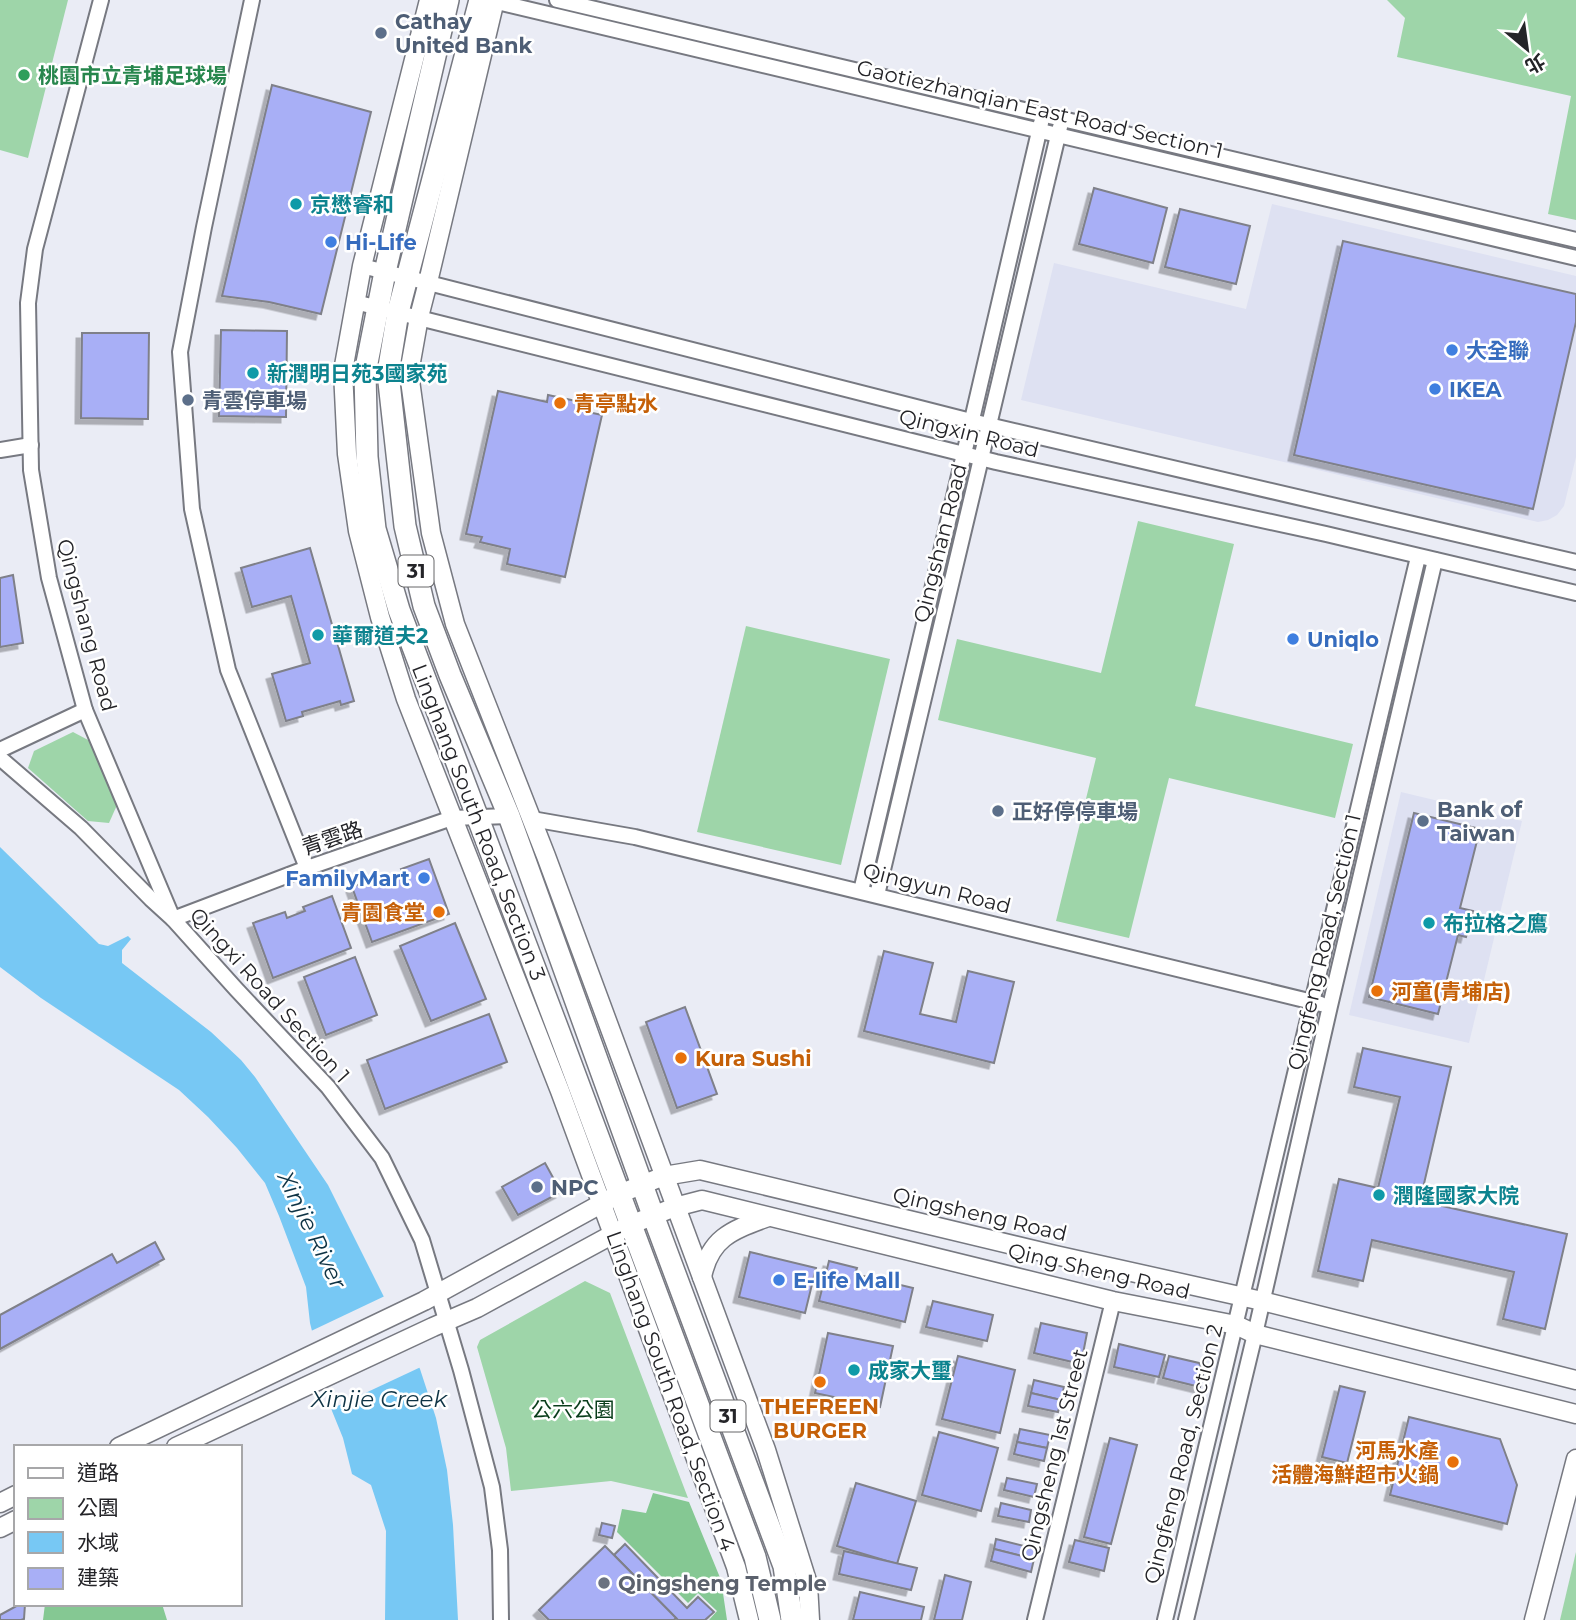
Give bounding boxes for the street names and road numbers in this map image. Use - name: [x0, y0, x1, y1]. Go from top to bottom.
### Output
- street label: Gaotiezhanqian East Road Section 1: [854, 55, 1226, 163]
- street label: Qingxin Road: [896, 404, 1042, 462]
- street label: Qingshan Road: [908, 461, 972, 625]
- street label: Qingshang Road: [52, 536, 122, 714]
- road number: 31: [398, 556, 434, 586]
- street label: Linghang South Road, Section 3: [407, 660, 551, 984]
- street label: Qingfeng Road, Section 1: [1282, 811, 1366, 1073]
- street label: 青雲路: [298, 816, 366, 860]
- street label: Qingyun Road: [860, 858, 1014, 918]
- street label: Qingxi Road Section 1: [185, 902, 355, 1088]
- street label: Qingsheng Road: [890, 1182, 1070, 1246]
- street label: Linghang South Road, Section 4: [601, 1227, 741, 1555]
- street label: Qing Sheng Road: [1006, 1238, 1192, 1304]
- street label: Qingfeng Road, Section 2: [1139, 1321, 1227, 1587]
- street label: Qingsheng 1st Street: [1015, 1346, 1093, 1564]
- road number: 31: [710, 1400, 746, 1432]

